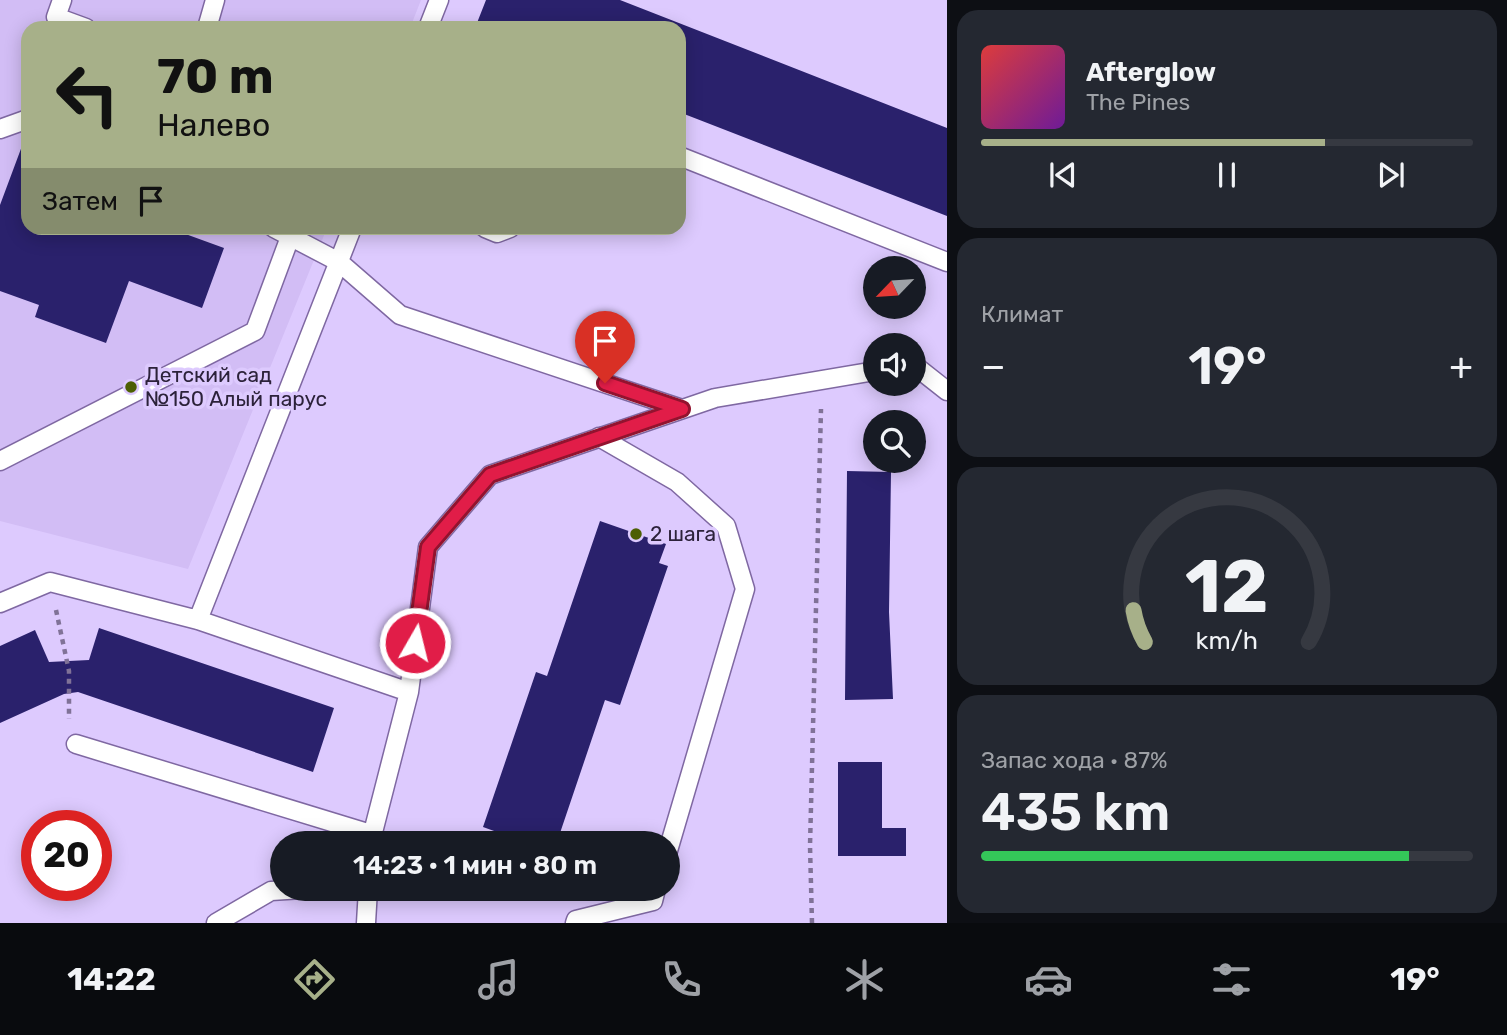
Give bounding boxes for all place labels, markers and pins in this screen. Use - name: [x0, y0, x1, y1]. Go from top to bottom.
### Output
- pin: [575, 311, 635, 383]
- place label: Детский сад №150 Алый парус: [145, 362, 327, 411]
- marker: Детский сад №150 Алый парус: [123, 379, 139, 395]
- place label: 2 шага: [650, 521, 716, 546]
- marker: 2 шага: [628, 526, 644, 542]

